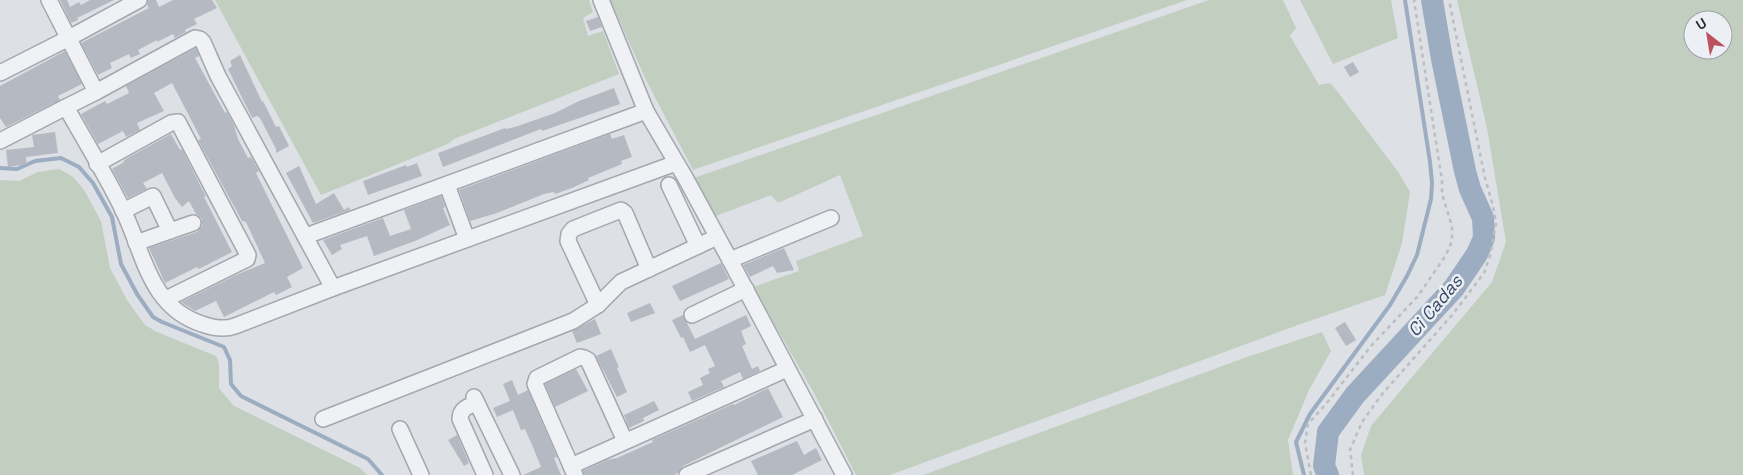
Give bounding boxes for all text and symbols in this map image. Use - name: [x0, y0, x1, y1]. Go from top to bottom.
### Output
- north arrow: [1683, 10, 1733, 60]
- text: U: [1693, 14, 1710, 34]
- water label: Ci Cadas: [1402, 270, 1467, 341]

